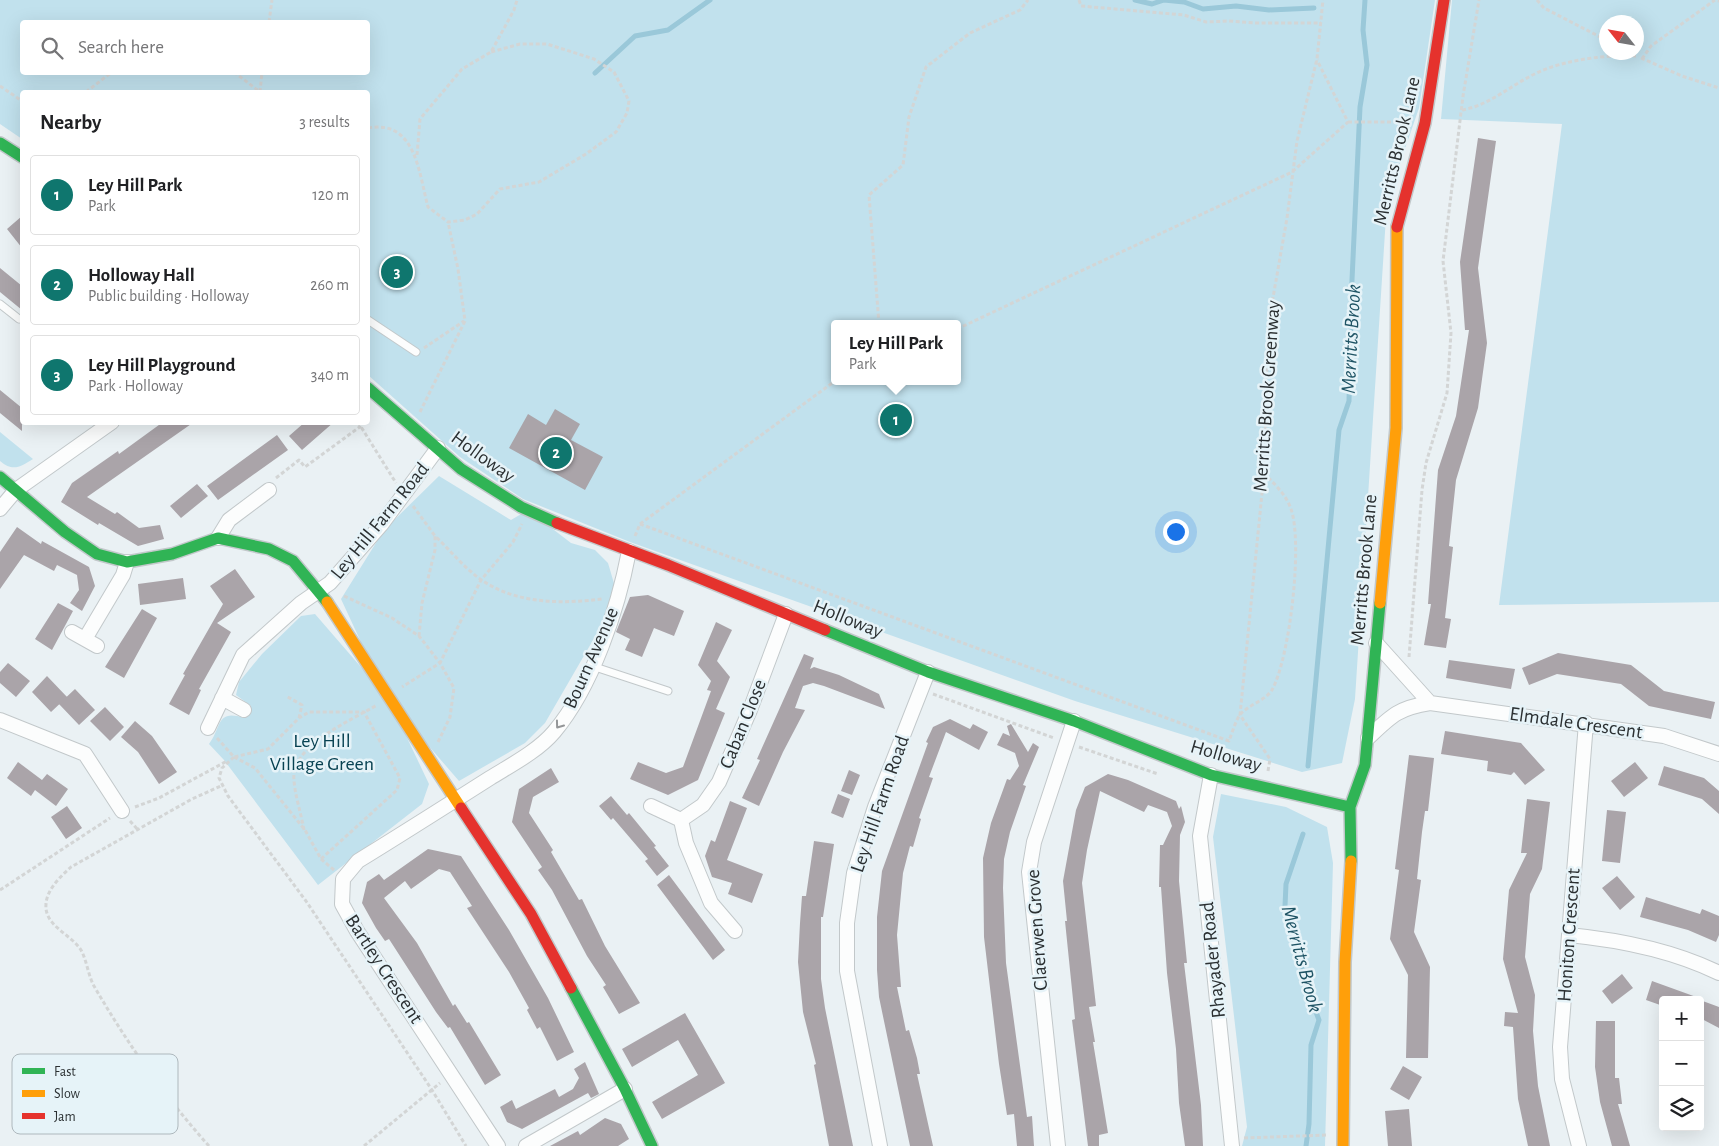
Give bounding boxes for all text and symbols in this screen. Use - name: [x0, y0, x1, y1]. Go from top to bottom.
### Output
- north arrow: [1599, 15, 1644, 60]
- search box: [20, 20, 370, 75]
- icon: search: [38, 34, 66, 62]
- text: Search here: [78, 38, 164, 57]
- street label: Merritts Brook Lane: [1370, 75, 1424, 227]
- text: Nearby: [40, 112, 101, 133]
- text: 3 results: [299, 114, 350, 130]
- text: Ley Hill Park: [88, 176, 182, 195]
- text: 1: [54, 187, 60, 203]
- text: 120 m: [312, 187, 349, 203]
- text: Park: [88, 198, 116, 214]
- pin: 3: [381, 253, 413, 291]
- text: Holloway Hall: [88, 266, 195, 285]
- text: 2: [53, 277, 61, 293]
- text: 260 m: [310, 277, 349, 293]
- water label: Merritts Brook: [1338, 283, 1364, 394]
- text: Public building · Holloway: [88, 288, 249, 304]
- street label: Merritts Brook Greenway: [1250, 299, 1284, 492]
- popup: [831, 320, 961, 385]
- text: Ley Hill Park: [849, 334, 943, 353]
- text: Ley Hill Playground: [88, 356, 235, 375]
- text: Park: [849, 356, 876, 372]
- text: 3: [54, 367, 60, 383]
- text: 340 m: [311, 367, 349, 383]
- text: Park · Holloway: [88, 378, 183, 394]
- pin: 1: [880, 401, 912, 439]
- street label: Holloway: [448, 427, 519, 487]
- pin: 2: [540, 434, 572, 472]
- street label: Ley Hill Farm Road: [327, 459, 433, 583]
- street label: Merritts Brook Lane: [1347, 494, 1381, 646]
- your location: [1163, 519, 1189, 545]
- street label: Holloway: [810, 596, 886, 642]
- street label: Bourn Avenue: [560, 604, 622, 712]
- street label: Caban Close: [716, 677, 770, 771]
- street label: Elmdale Crescent: [1508, 704, 1644, 742]
- one-way arrow: [557, 719, 565, 728]
- park label: Ley Hill Village Green: [270, 731, 374, 774]
- street label: Ley Hill Farm Road: [847, 733, 913, 875]
- street label: Holloway: [1188, 736, 1264, 776]
- street label: Honiton Crescent: [1554, 867, 1584, 1003]
- street label: Claerwen Grove: [1023, 869, 1051, 991]
- street label: Rhayader Road: [1197, 901, 1229, 1019]
- water label: Merritts Brook: [1278, 903, 1326, 1015]
- street label: Bartley Crescent: [341, 911, 427, 1028]
- map controls: [1659, 996, 1704, 1131]
- button: +: [1659, 996, 1704, 1041]
- button: −: [1659, 1041, 1704, 1086]
- legend: [12, 1054, 178, 1134]
- text: Fast: [54, 1065, 76, 1079]
- button: layers: [1659, 1086, 1704, 1131]
- text: Slow: [54, 1087, 81, 1101]
- text: Jam: [54, 1110, 76, 1124]

